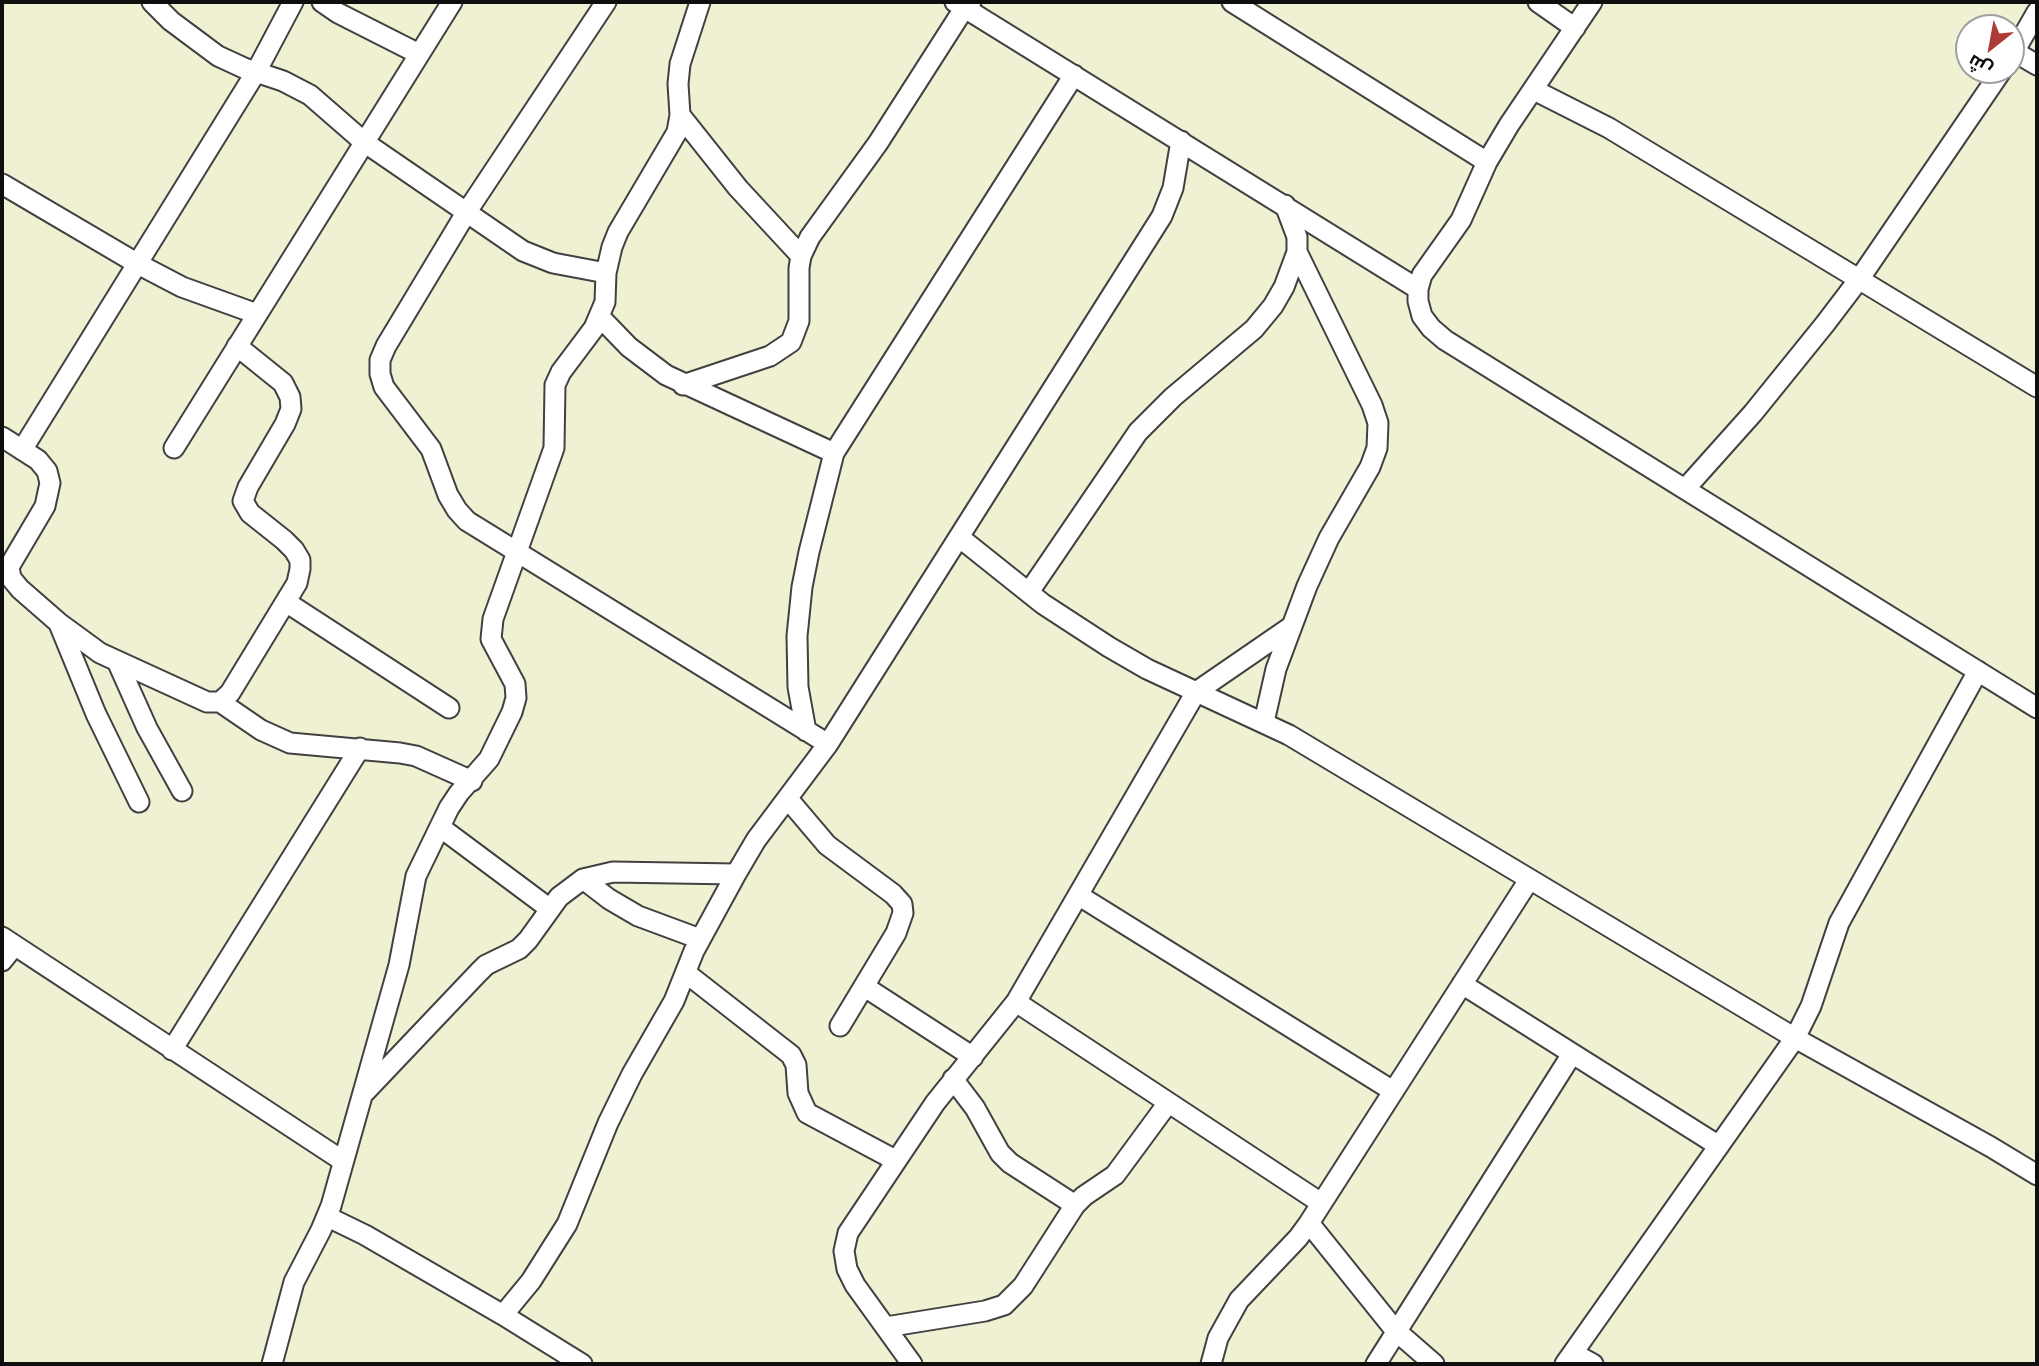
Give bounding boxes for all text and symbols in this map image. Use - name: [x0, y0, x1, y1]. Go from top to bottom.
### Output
- north arrow: [1955, 14, 2025, 84]
- text: ش: [1964, 50, 1996, 82]

